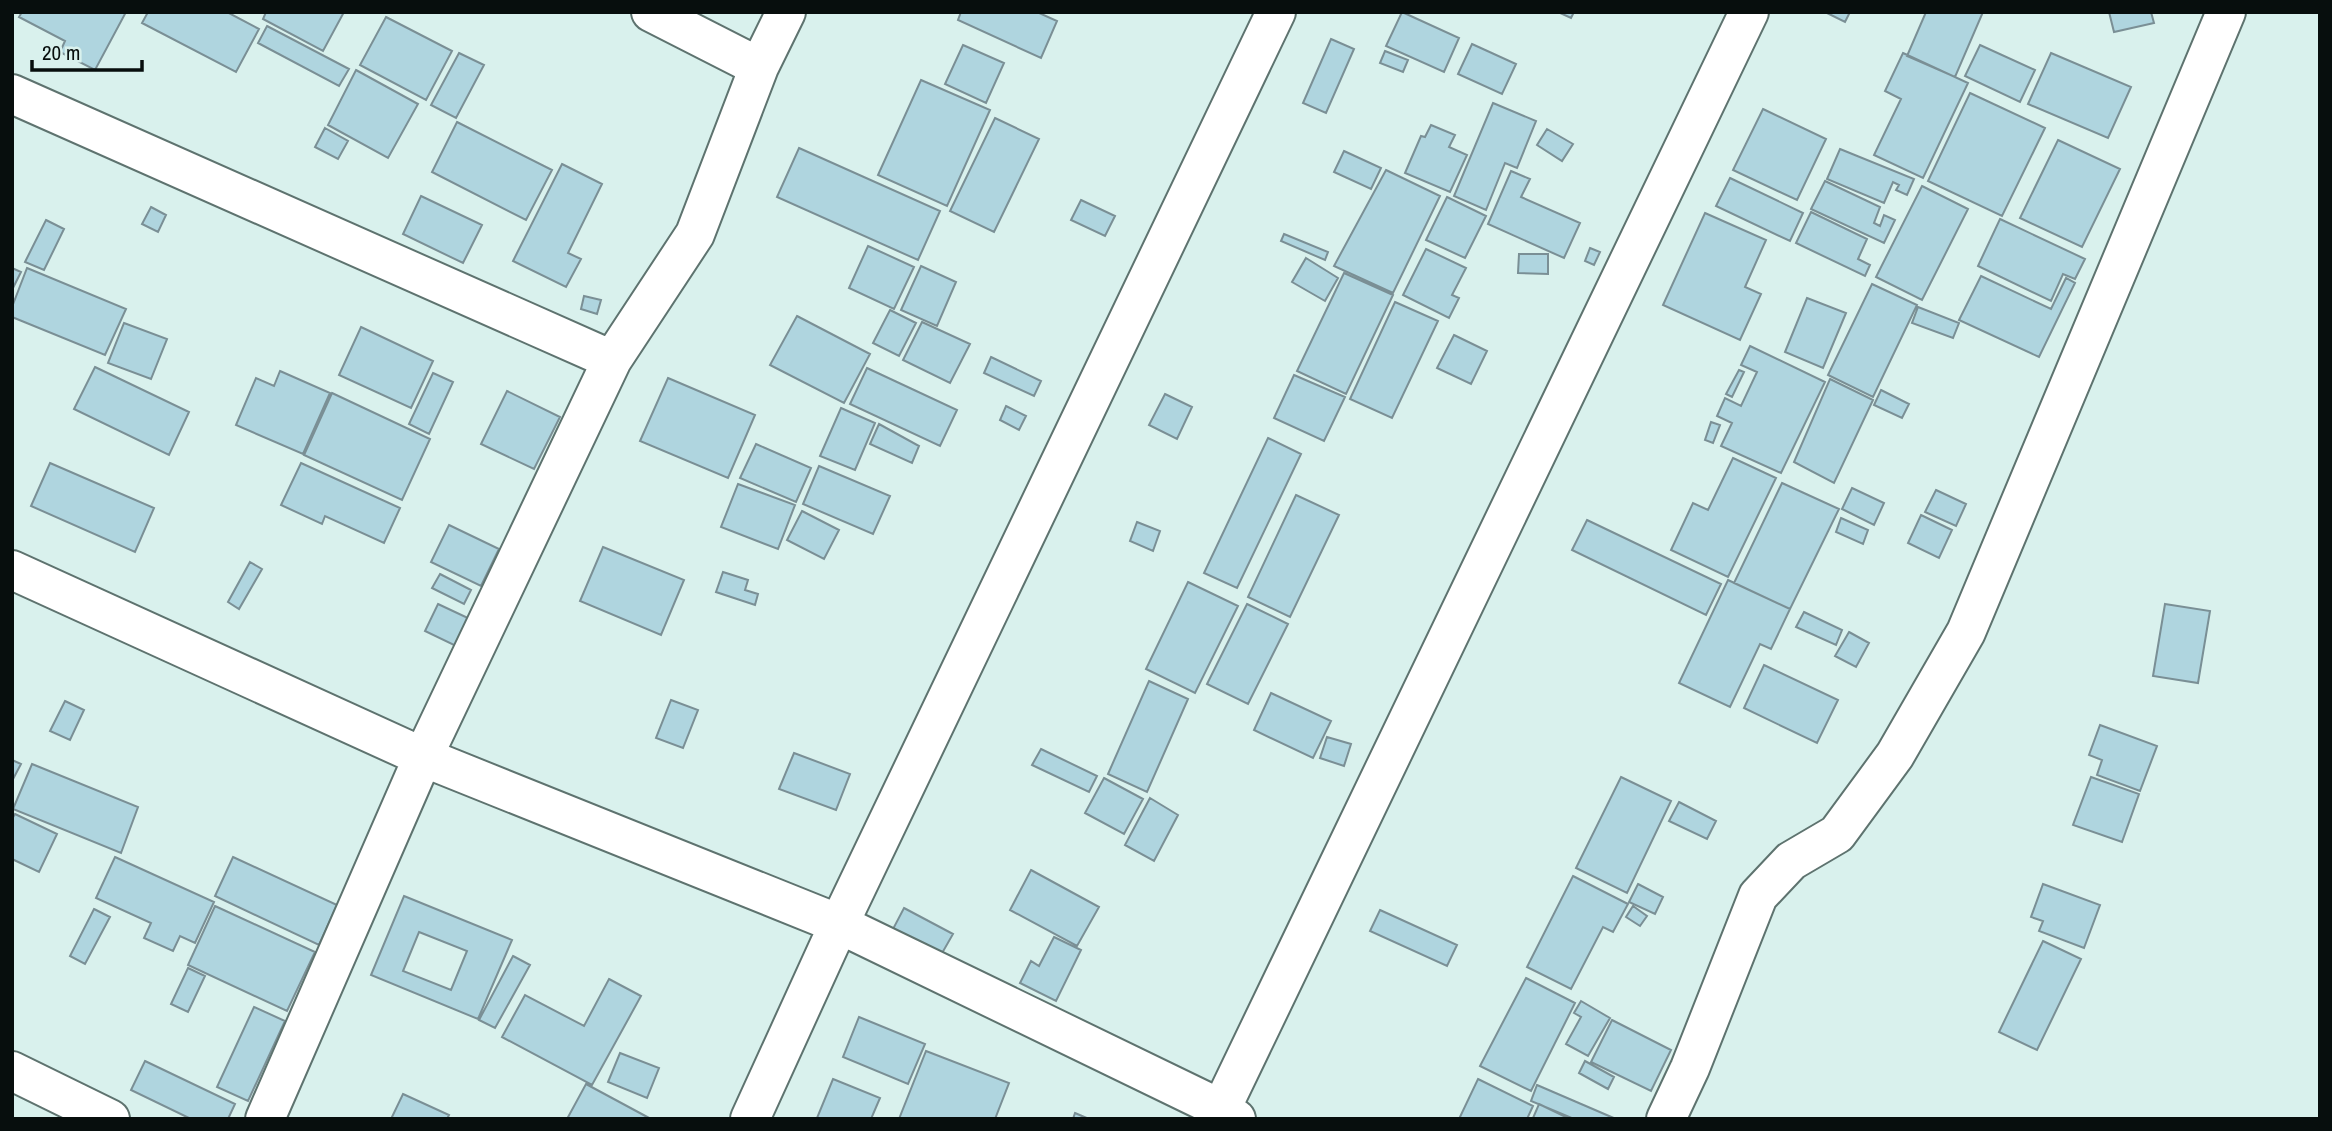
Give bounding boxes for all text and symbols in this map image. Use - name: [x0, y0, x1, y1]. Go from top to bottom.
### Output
- scale bar: [32, 28, 142, 72]
- text: 20 m: [42, 38, 80, 67]

